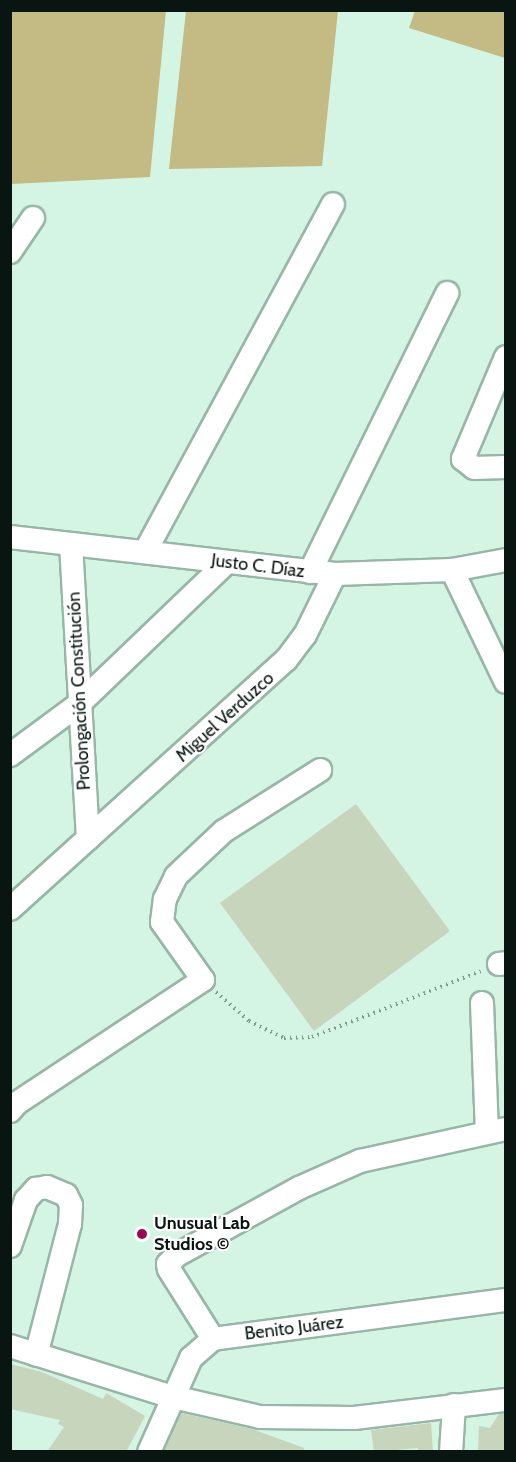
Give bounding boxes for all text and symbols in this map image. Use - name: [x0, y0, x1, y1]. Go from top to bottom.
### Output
- street label: Justo C. Díaz: [210, 550, 306, 582]
- street label: Prolongación Constitución: [63, 591, 95, 791]
- street label: Miguel Verduzco: [172, 667, 278, 767]
- place label: Unusual Lab Studios ©: [154, 1213, 250, 1256]
- marker: Unusual Lab Studios ©: [135, 1227, 149, 1241]
- street label: Benito Juárez: [243, 1311, 345, 1345]

